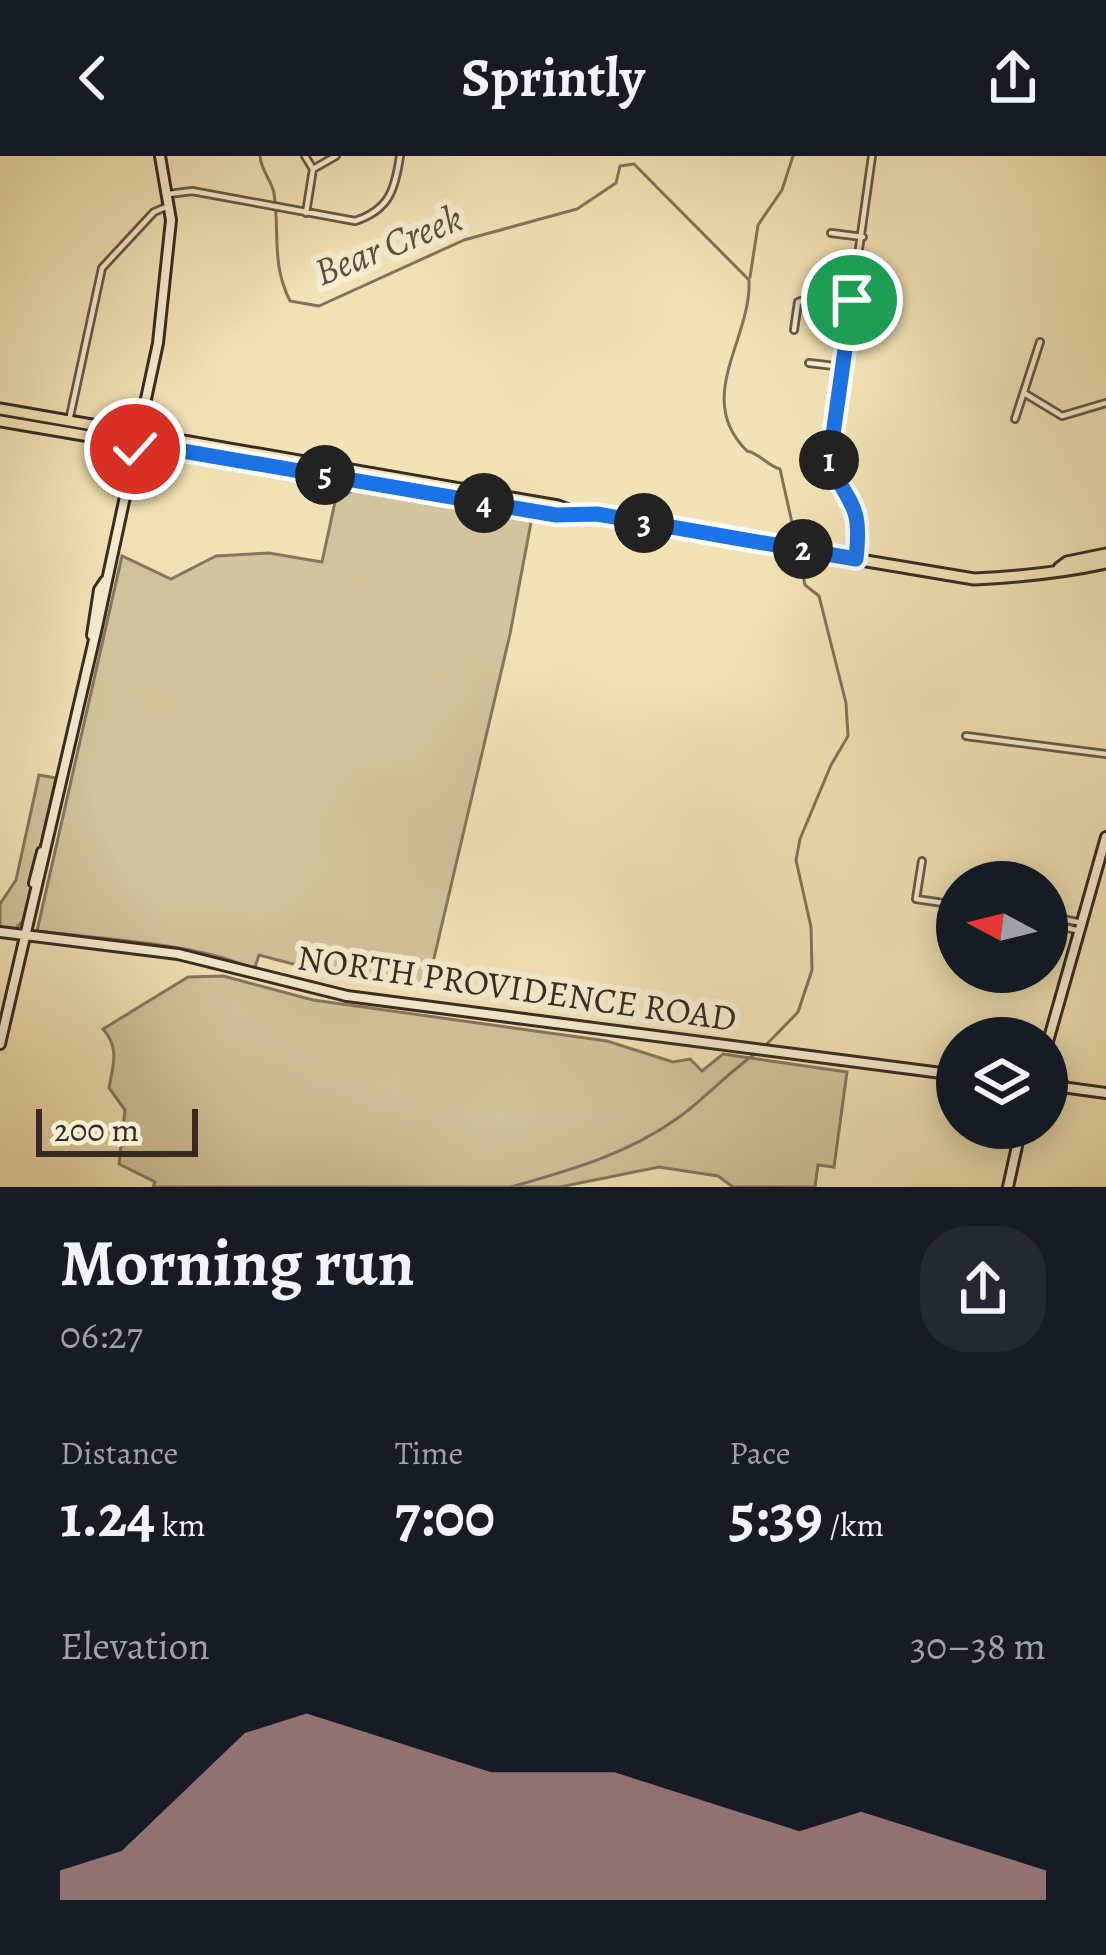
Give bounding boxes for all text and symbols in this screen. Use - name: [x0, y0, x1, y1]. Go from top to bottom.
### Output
- text: Sprintly: [461, 41, 645, 115]
- icon: back: [60, 45, 126, 111]
- icon: share: [980, 45, 1046, 111]
- water label: Bear Creek: [306, 191, 470, 298]
- pin: [801, 249, 903, 351]
- icon: arrive: [819, 267, 885, 333]
- pin: [84, 398, 186, 500]
- icon: check: [102, 416, 168, 482]
- pin: 1: [799, 430, 859, 490]
- text: 1: [823, 437, 835, 482]
- pin: 5: [295, 445, 355, 505]
- text: 5: [318, 452, 332, 497]
- pin: 4: [454, 473, 514, 533]
- text: 4: [476, 480, 492, 525]
- pin: 3: [614, 493, 674, 553]
- text: 3: [637, 500, 651, 545]
- pin: 2: [773, 519, 833, 579]
- text: 2: [795, 526, 811, 571]
- north arrow: [936, 861, 1068, 993]
- map controls: [936, 861, 1068, 1149]
- street label: NORTH PROVIDENCE ROAD: [294, 932, 740, 1043]
- button: layers: [936, 1017, 1068, 1149]
- scale bar: [36, 1103, 198, 1156]
- text: 200 m: [54, 1107, 139, 1152]
- text: Morning run: [60, 1218, 415, 1308]
- button: share: [920, 1226, 1046, 1352]
- text: 06:27: [60, 1308, 143, 1361]
- text: Distance: [60, 1430, 178, 1475]
- text: Time: [395, 1430, 463, 1475]
- text: Pace: [729, 1430, 791, 1475]
- text: 1.24: [60, 1475, 155, 1557]
- text: 7:00: [395, 1475, 495, 1557]
- text: 5:39: [729, 1475, 823, 1557]
- text: km: [155, 1502, 206, 1547]
- text: /km: [823, 1502, 884, 1547]
- text: Elevation: [60, 1619, 210, 1672]
- text: 30–38 m: [910, 1619, 1046, 1672]

